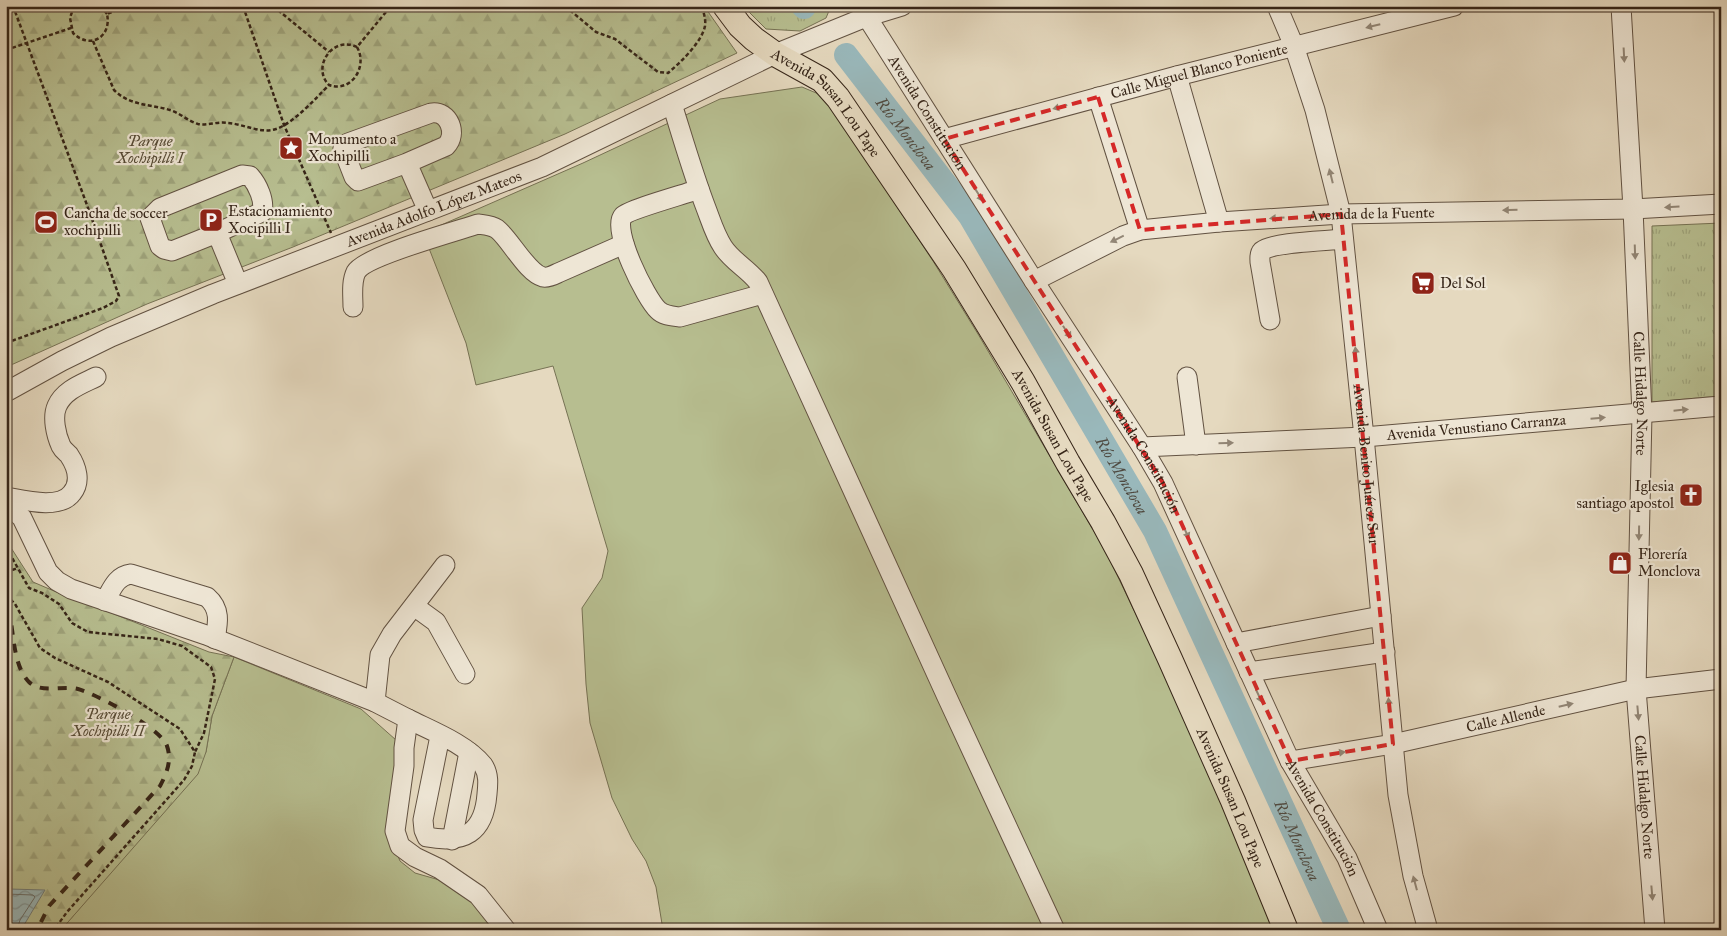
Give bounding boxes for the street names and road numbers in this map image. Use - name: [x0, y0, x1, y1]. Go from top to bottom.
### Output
- street label: Calle Miguel Blanco Poniente: [1109, 39, 1289, 103]
- street label: Avenida Susan Lou Pape: [767, 44, 884, 161]
- street label: Avenida Constitución: [884, 51, 970, 173]
- street label: Avenida Adolfo López Mateos: [343, 167, 524, 251]
- street label: Avenida de la Fuente: [1307, 203, 1435, 225]
- street label: Calle Hidalgo Norte: [1629, 331, 1651, 456]
- street label: Avenida Susan Lou Pape: [1008, 365, 1098, 505]
- street label: Avenida Benito Juárez Sur: [1350, 383, 1383, 546]
- street label: Avenida Constitución: [1102, 392, 1185, 516]
- street label: Avenida Venustiano Carranza: [1385, 410, 1567, 444]
- street label: Calle Allende: [1465, 701, 1547, 736]
- street label: Avenida Susan Lou Pape: [1192, 724, 1268, 870]
- street label: Calle Hidalgo Norte: [1631, 734, 1658, 860]
- street label: Avenida Constitución: [1281, 755, 1363, 879]

